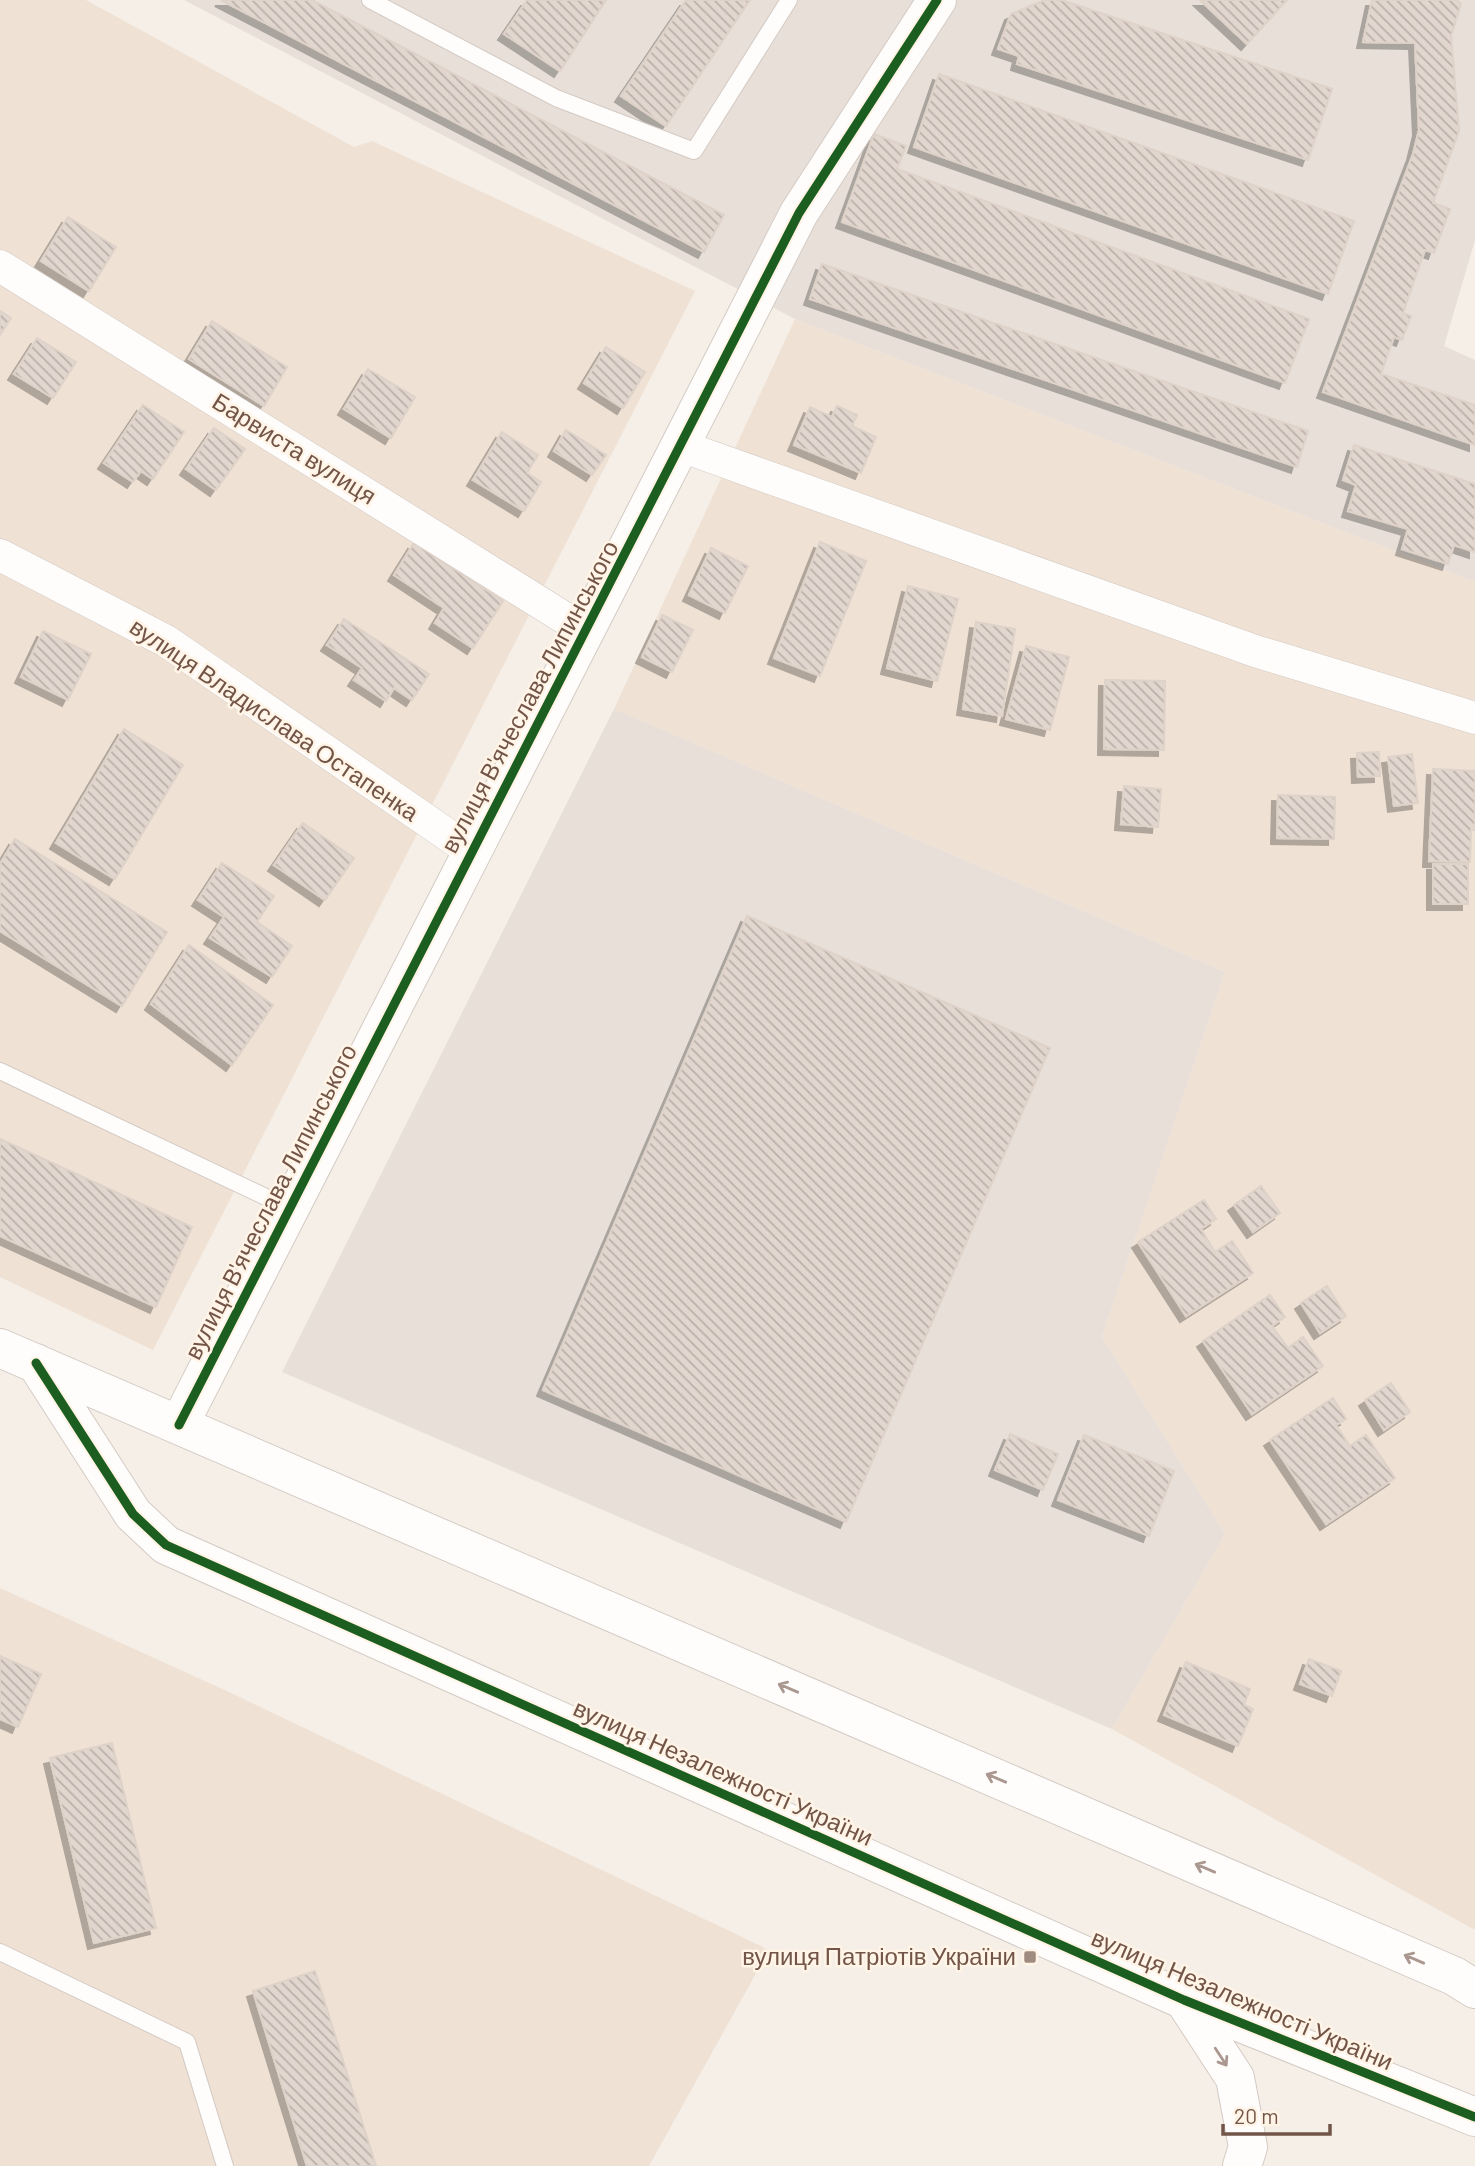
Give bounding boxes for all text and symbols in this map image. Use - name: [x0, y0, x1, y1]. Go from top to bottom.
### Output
- street label: Барвиста вулиця: [208, 386, 382, 510]
- street label: вулиця В'ячеслава Липинського: [434, 535, 624, 857]
- street label: вулиця Владислава Остапенка: [125, 611, 425, 827]
- street label: вулиця В'ячеслава Липинського: [177, 1039, 362, 1364]
- one-way arrow: [777, 1681, 799, 1694]
- street label: вулиця Незалежності України: [569, 1692, 878, 1851]
- one-way arrow: [986, 1771, 1008, 1784]
- one-way arrow: [1195, 1861, 1217, 1874]
- street label: вулиця Незалежності України: [1087, 1922, 1398, 2075]
- place label: вулиця Патріотів України: [742, 1941, 1016, 1970]
- marker: вулиця Патріотів України: [1022, 1949, 1038, 1965]
- one-way arrow: [1404, 1951, 1425, 1964]
- one-way arrow: [1215, 2046, 1229, 2066]
- scale bar: [1223, 2092, 1330, 2136]
- text: 20 m: [1234, 2103, 1279, 2128]

